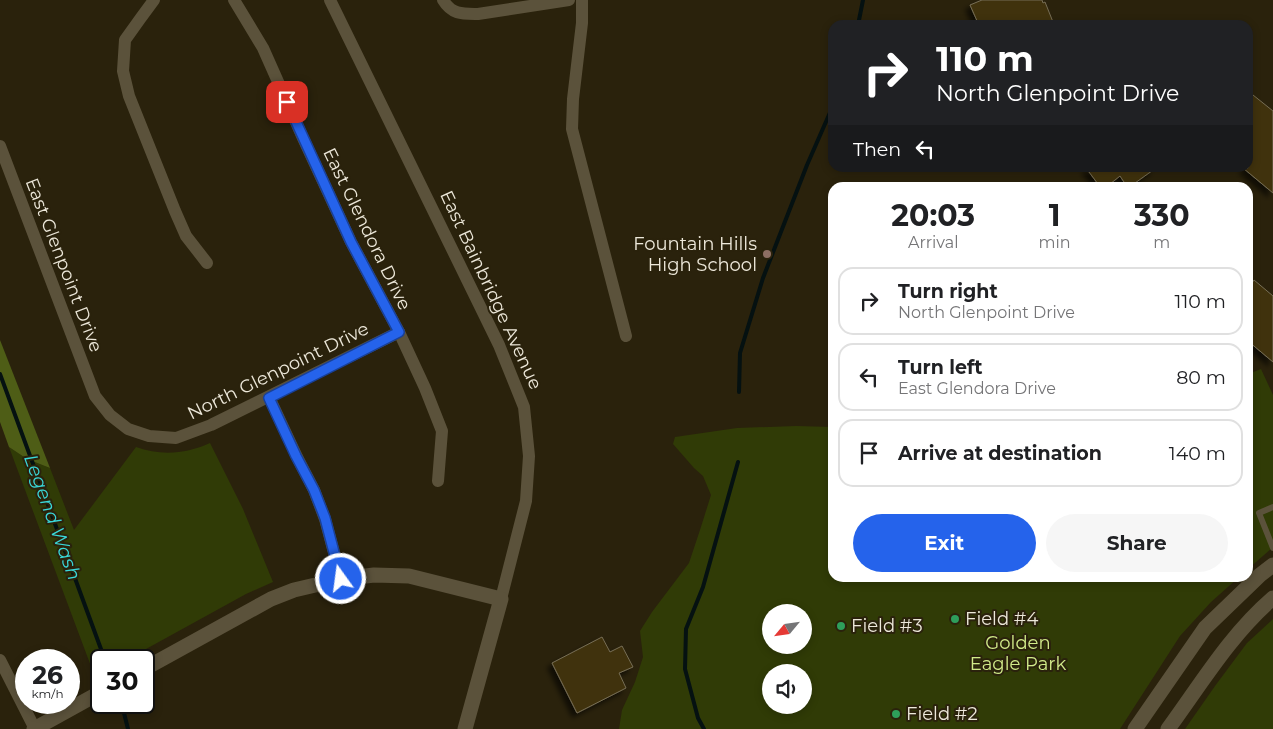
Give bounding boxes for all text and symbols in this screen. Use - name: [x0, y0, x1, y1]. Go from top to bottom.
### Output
- text: 110 m: [936, 37, 1034, 80]
- icon: right: [853, 40, 918, 105]
- text: North Glenpoint Drive: [936, 80, 1179, 107]
- pin: [266, 81, 308, 123]
- icon: arrive: [273, 88, 301, 116]
- icon: left: [911, 135, 939, 163]
- text: Then: [853, 138, 901, 161]
- street label: East Glendora Drive: [318, 144, 416, 314]
- street label: East Glenpoint Drive: [21, 175, 107, 355]
- street label: East Bainbridge Avenue: [435, 187, 547, 393]
- text: 20:03: [891, 197, 975, 234]
- text: 1: [1049, 197, 1060, 234]
- text: 330: [1134, 197, 1190, 234]
- place label: Fountain Hills High School: [633, 233, 757, 276]
- text: Arrival: [908, 233, 958, 252]
- text: min: [1038, 233, 1071, 252]
- text: m: [1153, 233, 1170, 252]
- marker: Fountain Hills High School: [761, 248, 773, 260]
- text: Turn right: [898, 280, 998, 303]
- icon: right: [855, 287, 883, 315]
- text: 110 m: [1175, 290, 1226, 313]
- text: North Glenpoint Drive: [898, 303, 1075, 322]
- street label: North Glenpoint Drive: [184, 317, 372, 425]
- text: Turn left: [898, 356, 983, 379]
- icon: left: [855, 363, 883, 391]
- text: 80 m: [1176, 366, 1226, 389]
- text: East Glendora Drive: [898, 379, 1056, 398]
- icon: arrive: [855, 439, 883, 467]
- text: Arrive at destination: [898, 442, 1102, 465]
- text: 140 m: [1169, 442, 1226, 465]
- water label: Legend Wash: [19, 451, 86, 583]
- button: Exit: [853, 514, 1036, 572]
- button: Share: [1046, 514, 1228, 572]
- position arrow: [314, 552, 366, 604]
- north arrow: [762, 604, 812, 654]
- map controls: [762, 604, 812, 714]
- place label: Field #4: [965, 608, 1038, 630]
- marker: Field #4: [949, 613, 961, 625]
- place label: Field #3: [851, 615, 923, 637]
- marker: Field #3: [835, 620, 847, 632]
- park label: Golden Eagle Park: [970, 632, 1066, 675]
- speed limit sign: 30: [90, 649, 155, 714]
- text: 26: [32, 660, 63, 690]
- button: sound: [762, 664, 812, 714]
- text: km/h: [31, 686, 64, 701]
- place label: Field #2: [906, 703, 978, 725]
- marker: Field #2: [890, 708, 902, 720]

